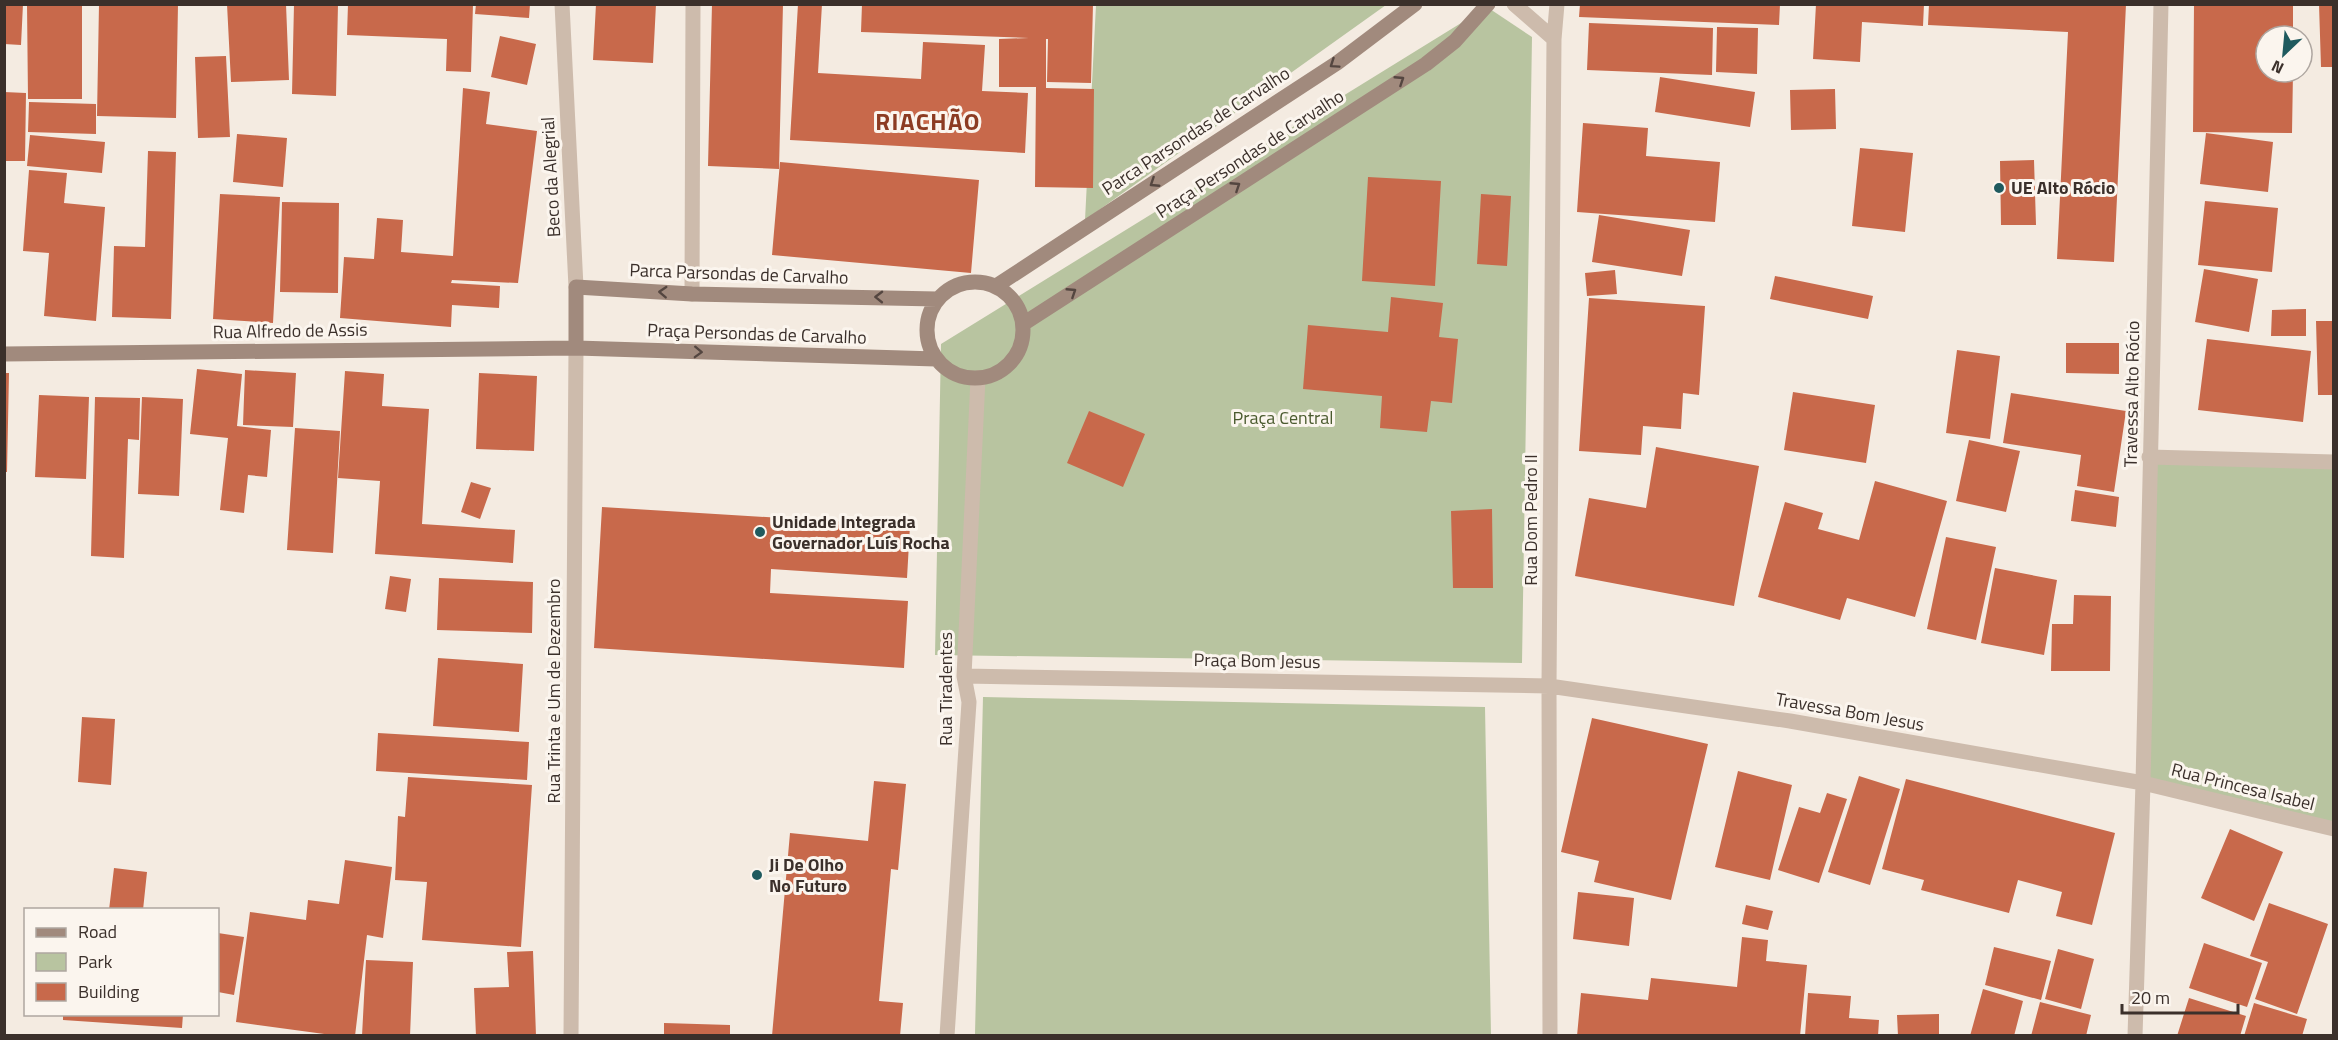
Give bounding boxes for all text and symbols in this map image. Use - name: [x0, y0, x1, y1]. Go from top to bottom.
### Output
- north arrow: [2254, 24, 2314, 84]
- text: N: [2267, 54, 2288, 81]
- one-way arrow: [1330, 57, 1341, 68]
- street label: Parca Parsondas de Carvalho: [1096, 60, 1295, 202]
- one-way arrow: [1394, 76, 1404, 88]
- street label: Praça Persondas de Carvalho: [1150, 82, 1349, 225]
- district label: RIACHÃO: [875, 103, 981, 139]
- street label: Beco da Alegrial: [534, 116, 567, 238]
- place label: UE Alto Rócio: [2011, 174, 2115, 201]
- one-way arrow: [1149, 175, 1160, 186]
- marker: UE Alto Rócio: [1992, 181, 2006, 195]
- one-way arrow: [1229, 182, 1240, 193]
- street label: Parca Parsondas de Carvalho: [629, 256, 849, 291]
- one-way arrow: [658, 286, 667, 299]
- one-way arrow: [1066, 287, 1076, 299]
- one-way arrow: [874, 291, 883, 304]
- street label: Rua Alfredo de Assis: [212, 316, 368, 345]
- street label: Praça Persondas de Carvalho: [647, 316, 867, 351]
- street label: Travessa Alto Rócio: [2117, 320, 2146, 468]
- one-way arrow: [693, 345, 702, 358]
- park label: Praça Central: [1233, 404, 1333, 431]
- street label: Rua Dom Pedro II: [1517, 454, 1544, 586]
- place label: Unidade Integrada Governador Luís Rocha: [772, 508, 950, 556]
- marker: Unidade Integrada Governador Luís Rocha: [753, 525, 767, 539]
- street label: Rua Trinta e Um de Dezembro: [540, 579, 567, 803]
- street label: Rua Tiradentes: [932, 632, 959, 746]
- street label: Praça Bom Jesus: [1193, 646, 1321, 675]
- street label: Travessa Bom Jesus: [1774, 685, 1927, 738]
- street label: Rua Princesa Isabel: [2169, 756, 2318, 817]
- place label: Ji De Olho No Futuro: [769, 851, 847, 899]
- marker: Ji De Olho No Futuro: [750, 868, 764, 882]
- legend: [24, 908, 219, 1016]
- text: Road: [78, 918, 117, 945]
- text: Park: [78, 948, 113, 975]
- scale bar: [2122, 977, 2238, 1015]
- text: Building: [78, 978, 139, 1005]
- text: 20 m: [2131, 984, 2170, 1011]

